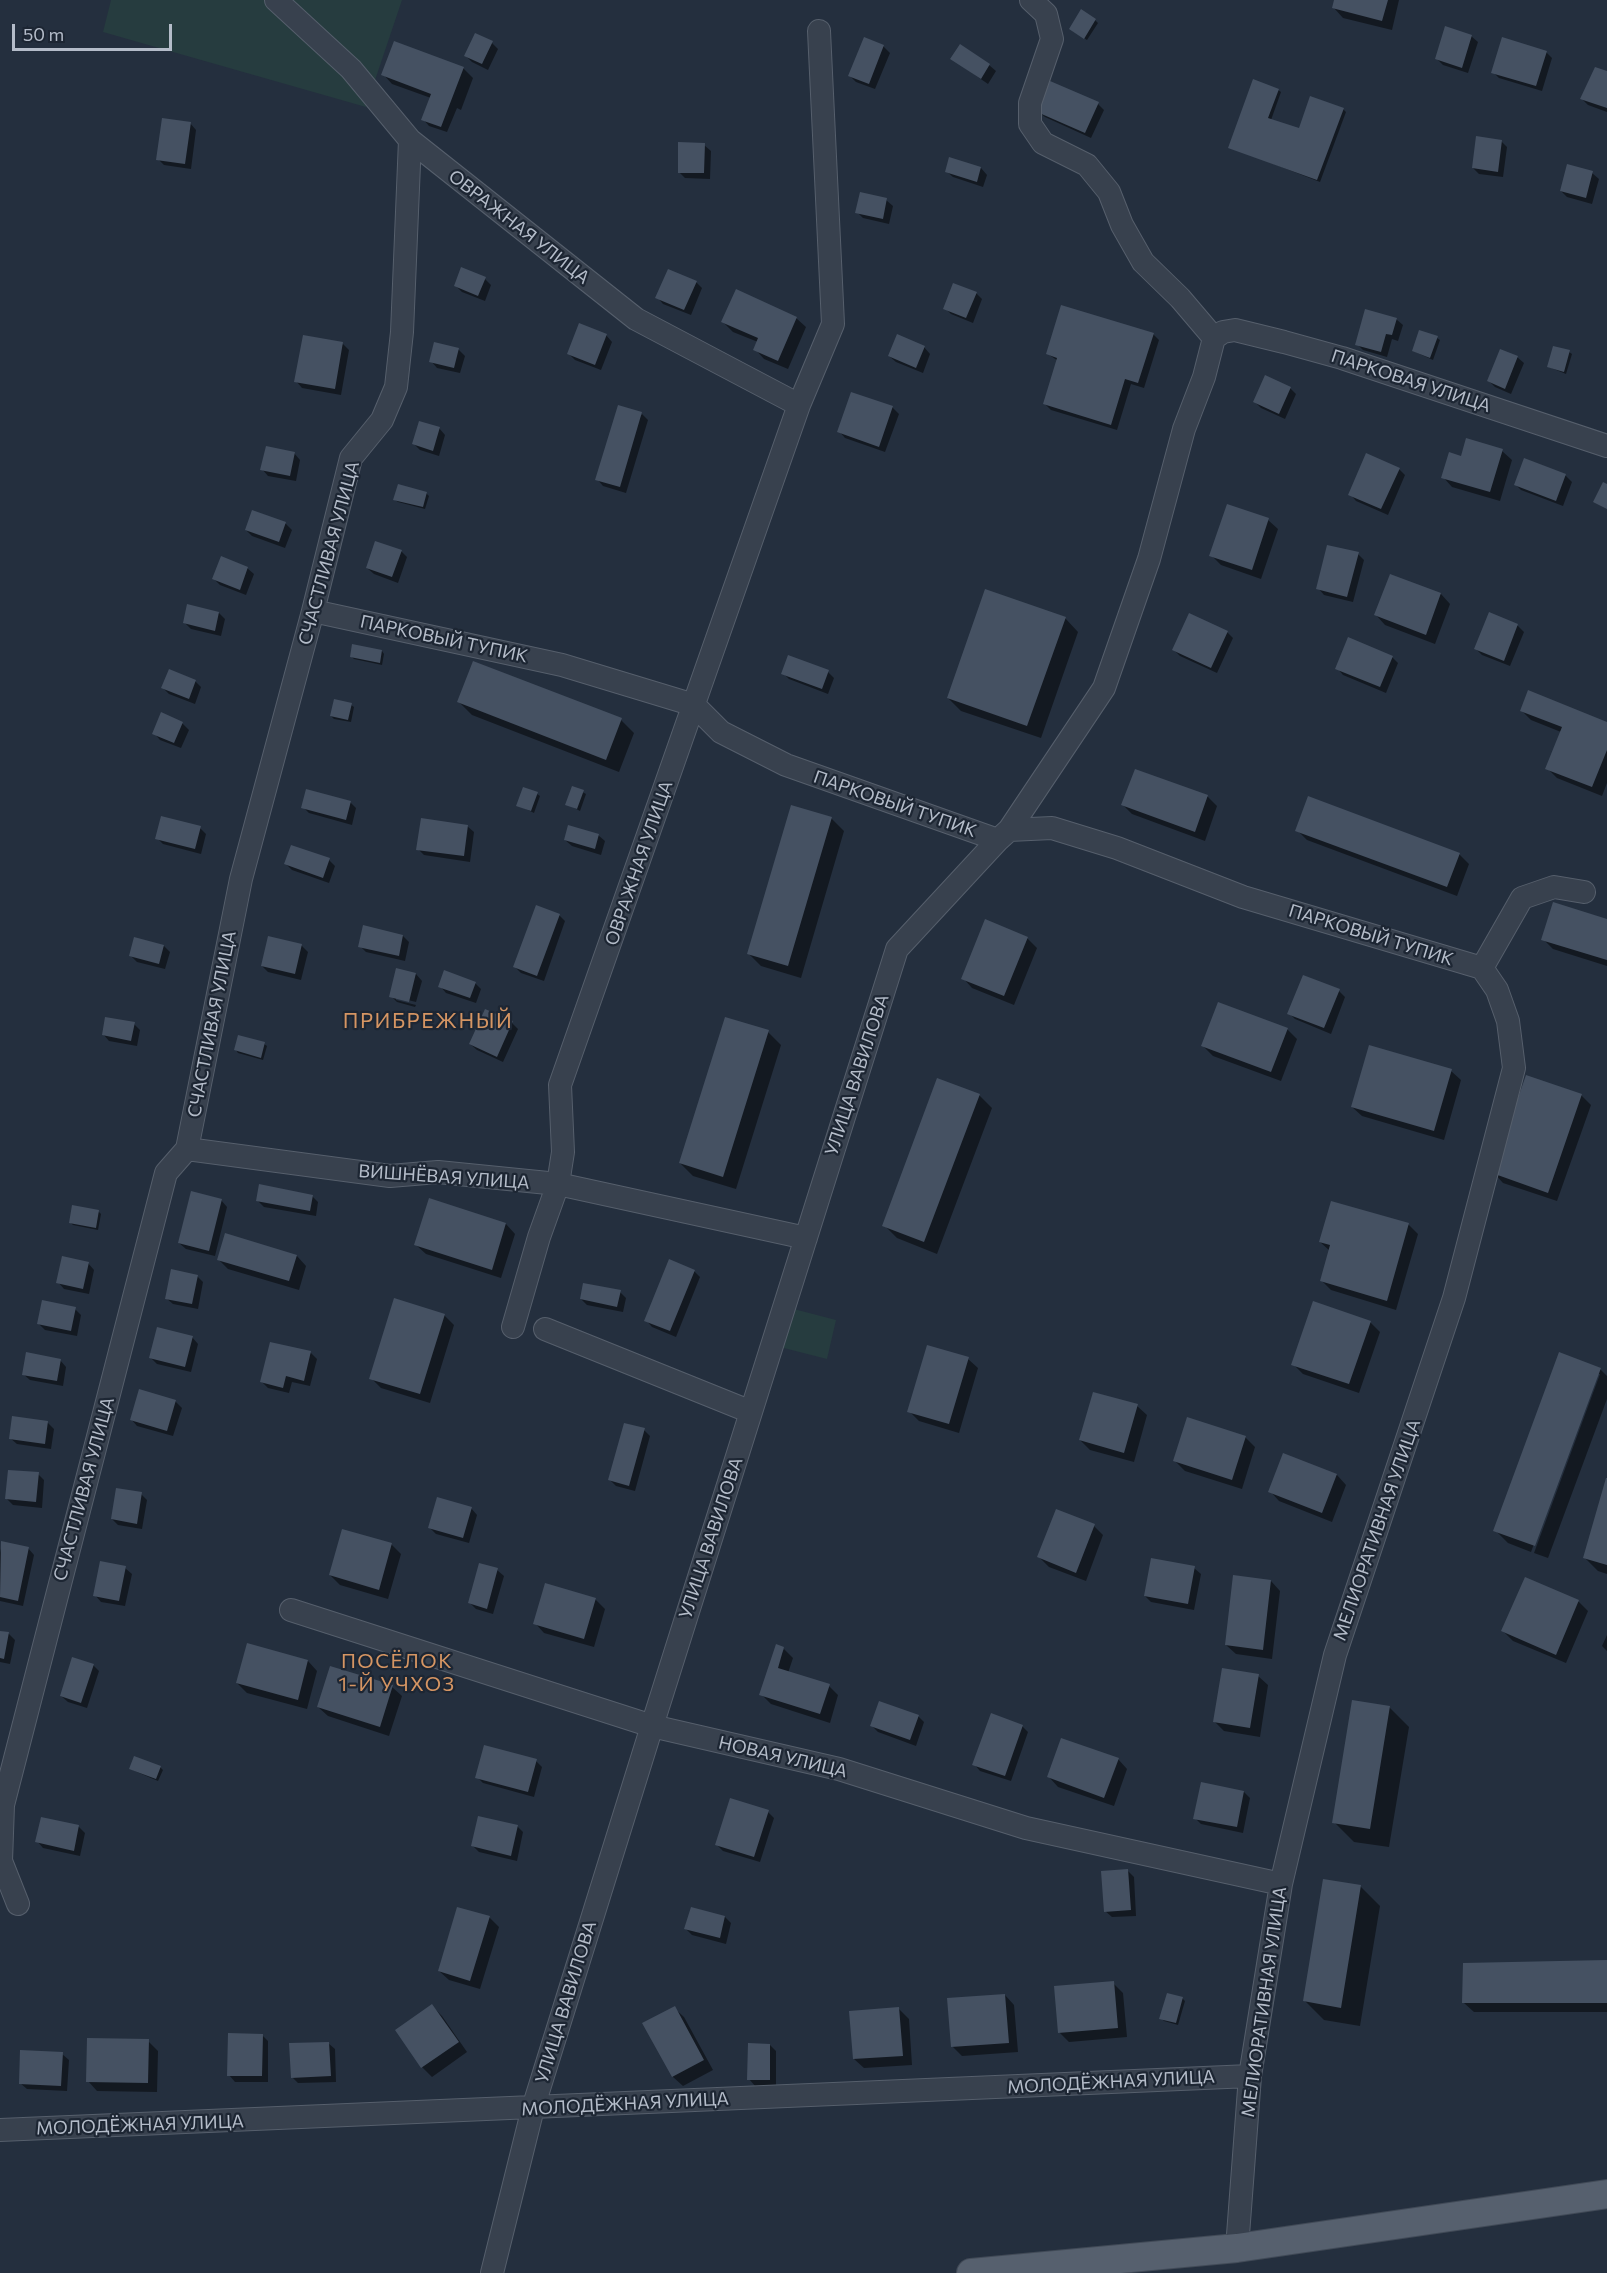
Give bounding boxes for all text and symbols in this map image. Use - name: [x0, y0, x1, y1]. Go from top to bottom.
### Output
- scale bar: [15, 12, 176, 50]
- text: 50 m: [23, 23, 64, 45]
- street label: ОВРАЖНАЯ УЛИЦА: [444, 165, 594, 289]
- street label: ПАРКОВАЯ УЛИЦА: [1328, 345, 1494, 417]
- street label: СЧАСТЛИВАЯ УЛИЦА: [294, 459, 364, 647]
- street label: ПАРКОВЫЙ ТУПИК: [358, 611, 530, 667]
- street label: ПАРКОВЫЙ ТУПИК: [811, 766, 979, 842]
- street label: ОВРАЖНАЯ УЛИЦА: [601, 778, 677, 948]
- street label: ПАРКОВЫЙ ТУПИК: [1286, 900, 1456, 970]
- street label: СЧАСТЛИВАЯ УЛИЦА: [183, 929, 241, 1119]
- street label: УЛИЦА ВАВИЛОВА: [821, 991, 893, 1159]
- district label: ПРИБРЕЖНЫЙ: [343, 1008, 513, 1034]
- street label: ВИШНЁВАЯ УЛИЦА: [358, 1160, 530, 1194]
- street label: СЧАСТЛИВАЯ УЛИЦА: [49, 1395, 119, 1583]
- street label: МЕЛИОРАТИВНАЯ УЛИЦА: [1329, 1416, 1425, 1644]
- street label: УЛИЦА ВАВИЛОВА: [675, 1454, 747, 1622]
- district label: ПОСЁЛОК 1-Й УЧХОЗ: [338, 1649, 456, 1696]
- street label: НОВАЯ УЛИЦА: [717, 1732, 849, 1782]
- street label: МЕЛИОРАТИВНАЯ УЛИЦА: [1237, 1885, 1291, 2119]
- street label: УЛИЦА ВАВИЛОВА: [531, 1918, 601, 2086]
- street label: МОЛОДЁЖНАЯ УЛИЦА: [1007, 2066, 1215, 2098]
- street label: МОЛОДЁЖНАЯ УЛИЦА: [521, 2088, 729, 2120]
- street label: МОЛОДЁЖНАЯ УЛИЦА: [36, 2111, 244, 2139]

